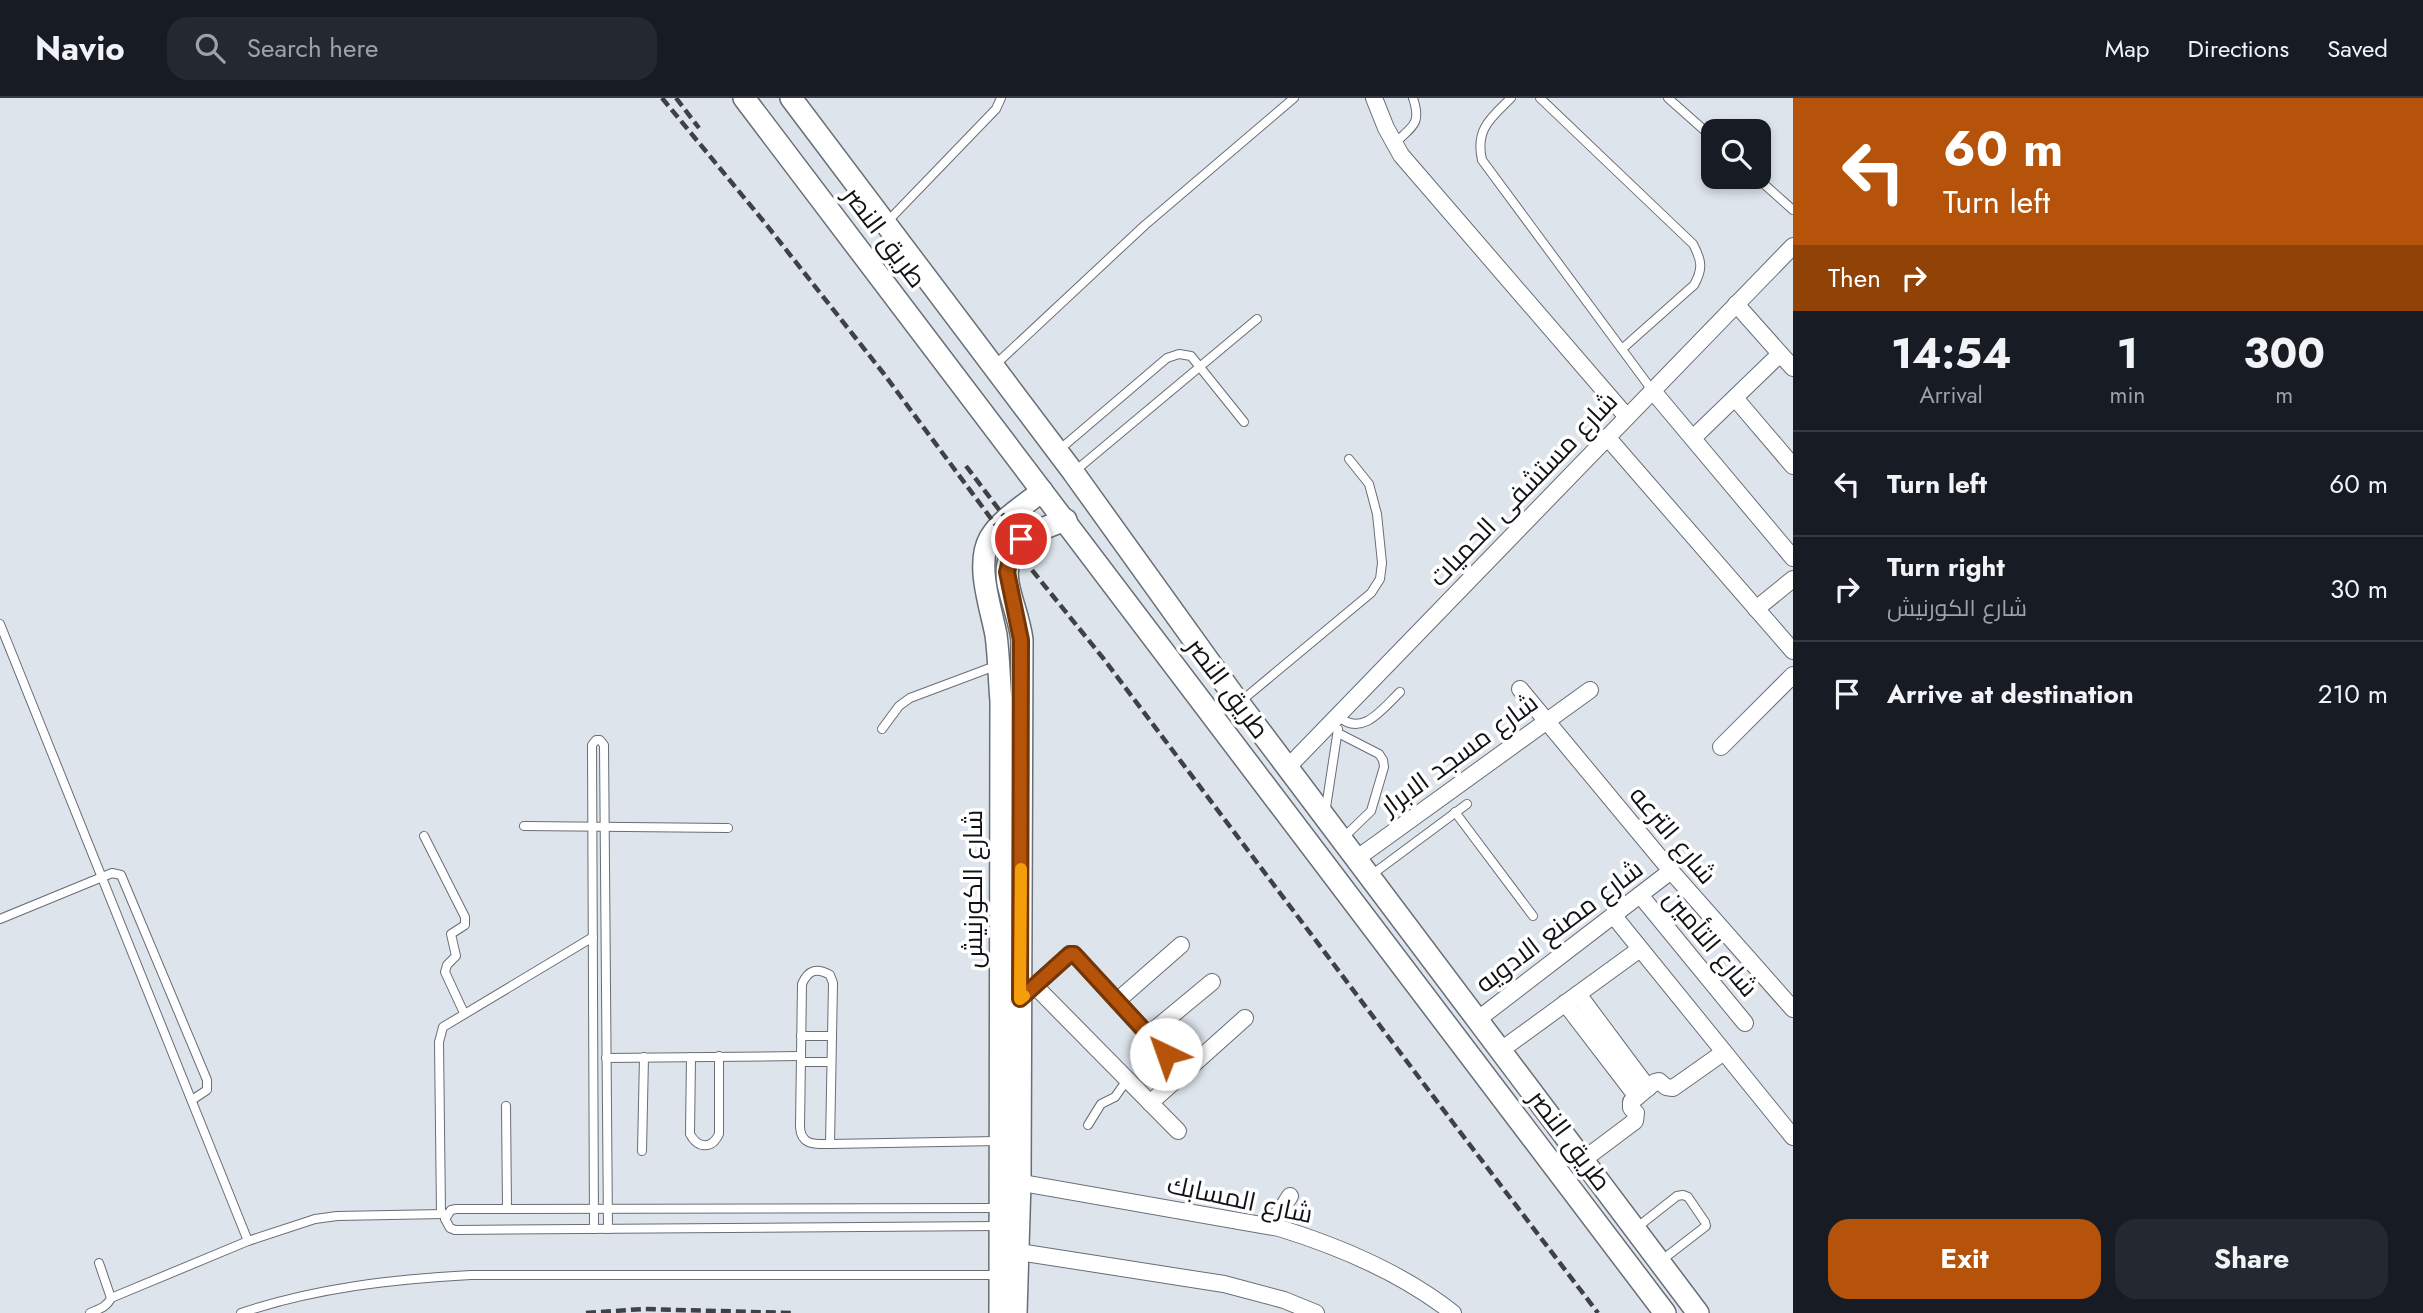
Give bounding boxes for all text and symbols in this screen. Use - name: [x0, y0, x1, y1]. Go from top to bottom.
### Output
- search box: [167, 17, 657, 80]
- text: Navio: [35, 25, 125, 72]
- icon: search: [191, 29, 229, 67]
- text: Search here: [247, 29, 378, 67]
- text: Map: [2105, 31, 2150, 66]
- text: Directions: [2188, 31, 2289, 66]
- text: Saved: [2327, 31, 2388, 66]
- text: 60 m: [1943, 114, 2063, 184]
- map controls: [1701, 119, 1771, 189]
- button: search: [1701, 119, 1771, 189]
- icon: left: [1828, 126, 1919, 217]
- street label: طريق النصر: [833, 177, 936, 296]
- text: Turn left: [1943, 179, 2050, 225]
- text: Then: [1828, 259, 1881, 297]
- icon: right: [1895, 259, 1933, 297]
- text: 14:54: [1891, 323, 2012, 384]
- text: 1: [2117, 323, 2138, 384]
- text: 300: [2243, 323, 2325, 384]
- text: Arrival: [1920, 378, 1983, 412]
- text: min: [2109, 378, 2145, 412]
- text: m: [2275, 378, 2293, 412]
- street label: شارع مستشفى الحميات: [1420, 383, 1626, 595]
- icon: left: [1828, 465, 1866, 503]
- text: Turn left: [1887, 465, 1987, 503]
- text: 60 m: [2329, 465, 2388, 503]
- pin: [991, 509, 1051, 569]
- icon: arrive: [1002, 520, 1040, 558]
- text: Turn right: [1887, 548, 2005, 586]
- icon: right: [1828, 570, 1866, 608]
- text: 30 m: [2330, 570, 2388, 608]
- text: شارع الكورنيش: [1887, 591, 2027, 625]
- street label: طريق النصر: [1176, 628, 1279, 747]
- icon: arrive: [1828, 675, 1866, 713]
- text: Arrive at destination: [1887, 675, 2134, 713]
- text: 210 m: [2318, 675, 2388, 713]
- street label: شارع مسجد الابرار: [1371, 684, 1546, 825]
- street label: شارع الترعه: [1620, 778, 1726, 892]
- street label: شارع الكورنيش: [954, 810, 992, 968]
- street label: شارع مصنع الادويه: [1467, 850, 1651, 1002]
- street label: شارع التأمين: [1655, 881, 1767, 1005]
- position arrow: [1129, 1017, 1203, 1091]
- street label: طريق النصر: [1518, 1080, 1621, 1199]
- street label: شارع المسابك: [1164, 1165, 1316, 1233]
- button: Exit: [1828, 1219, 2101, 1299]
- button: Share: [2115, 1219, 2388, 1299]

